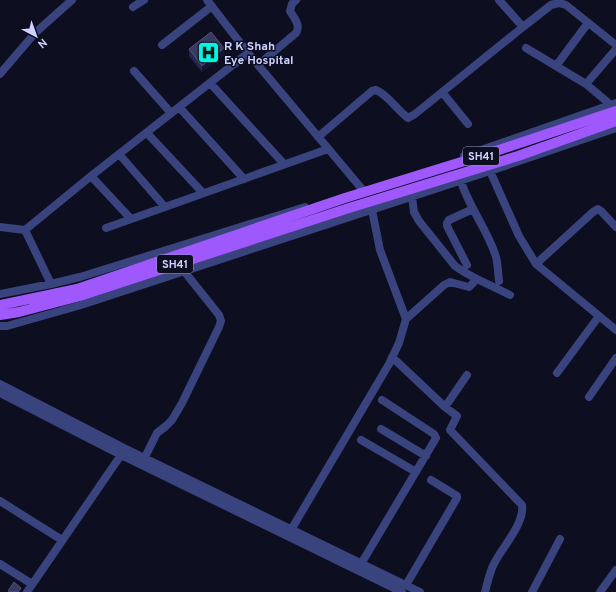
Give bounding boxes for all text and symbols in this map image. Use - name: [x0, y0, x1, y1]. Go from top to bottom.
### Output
- north arrow: [16, 16, 56, 56]
- text: N: [34, 35, 49, 51]
- place label: R K Shah Eye Hospital: [224, 39, 294, 69]
- hospital icon: R K Shah Eye Hospital: [196, 40, 222, 66]
- road number: SH41: [463, 147, 499, 165]
- road number: SH41: [157, 255, 193, 273]

